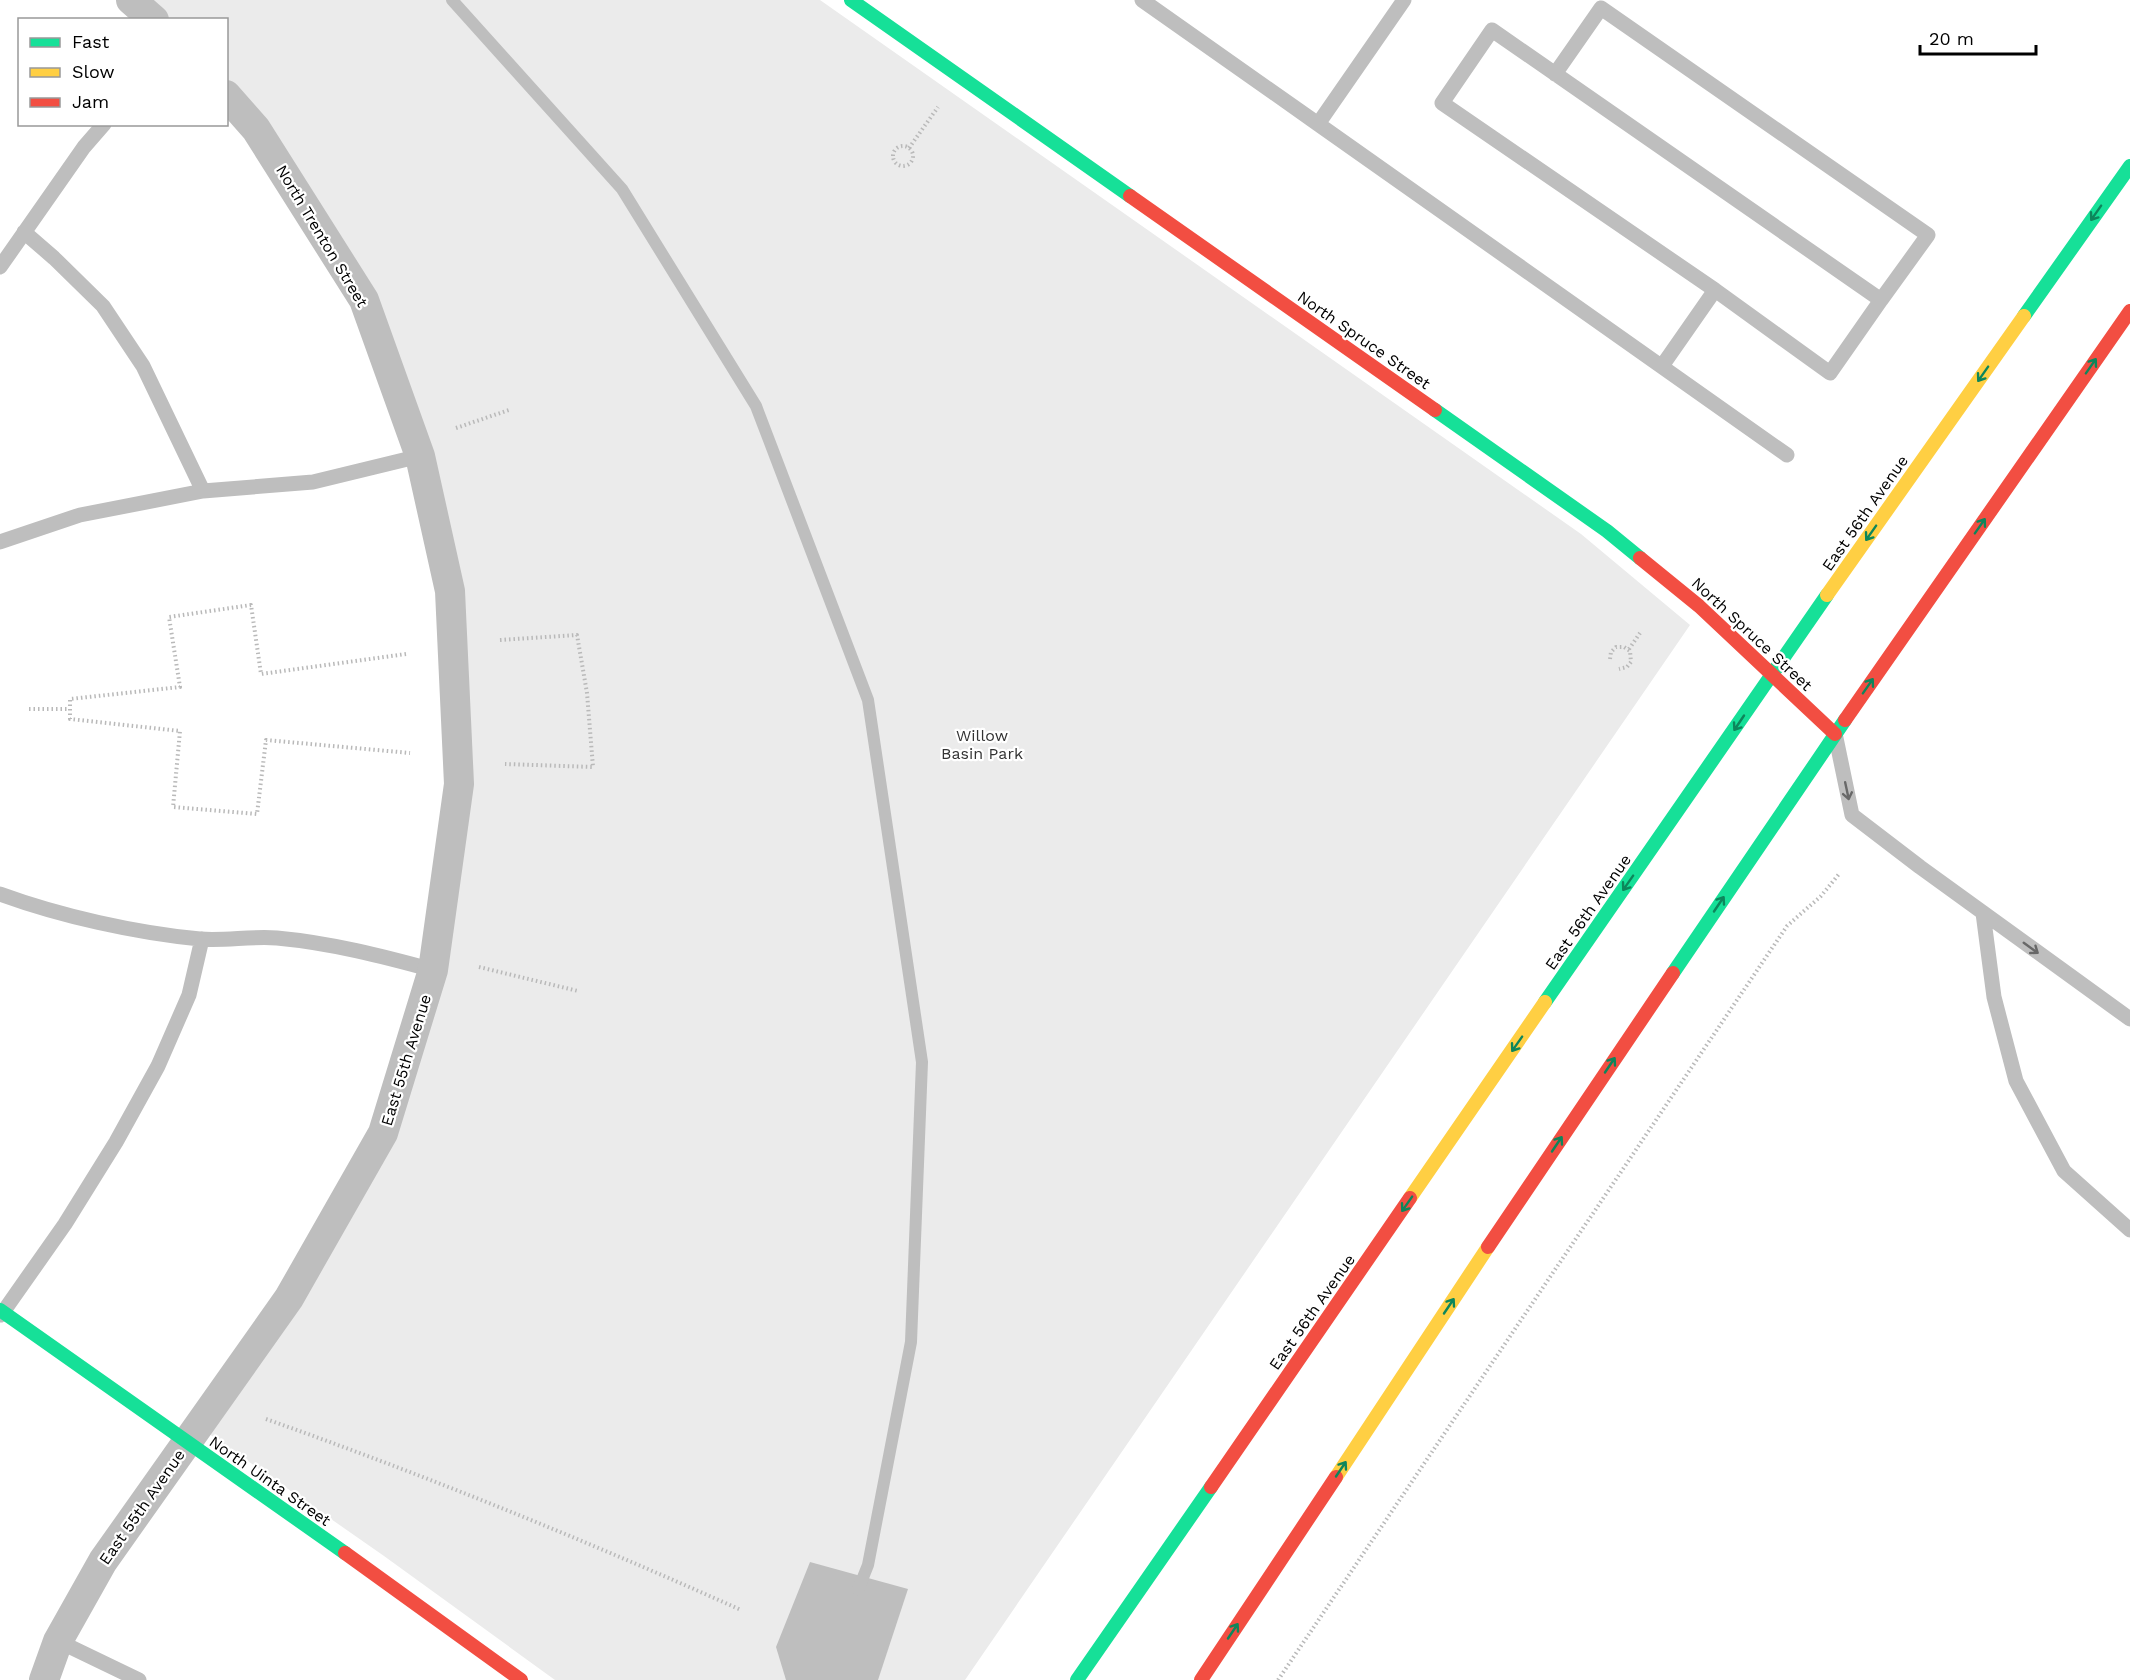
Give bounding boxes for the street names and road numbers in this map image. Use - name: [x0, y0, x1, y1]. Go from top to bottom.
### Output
- street label: North Trenton Street: [272, 161, 372, 311]
- street label: North Spruce Street: [1294, 287, 1434, 393]
- street label: East 56th Avenue: [1818, 451, 1912, 575]
- street label: North Spruce Street: [1688, 573, 1816, 695]
- street label: East 56th Avenue: [1541, 850, 1635, 974]
- street label: East 55th Avenue: [377, 992, 435, 1128]
- street label: East 56th Avenue: [1265, 1250, 1359, 1374]
- street label: North Uinta Street: [206, 1432, 335, 1530]
- street label: East 55th Avenue: [95, 1446, 189, 1568]

